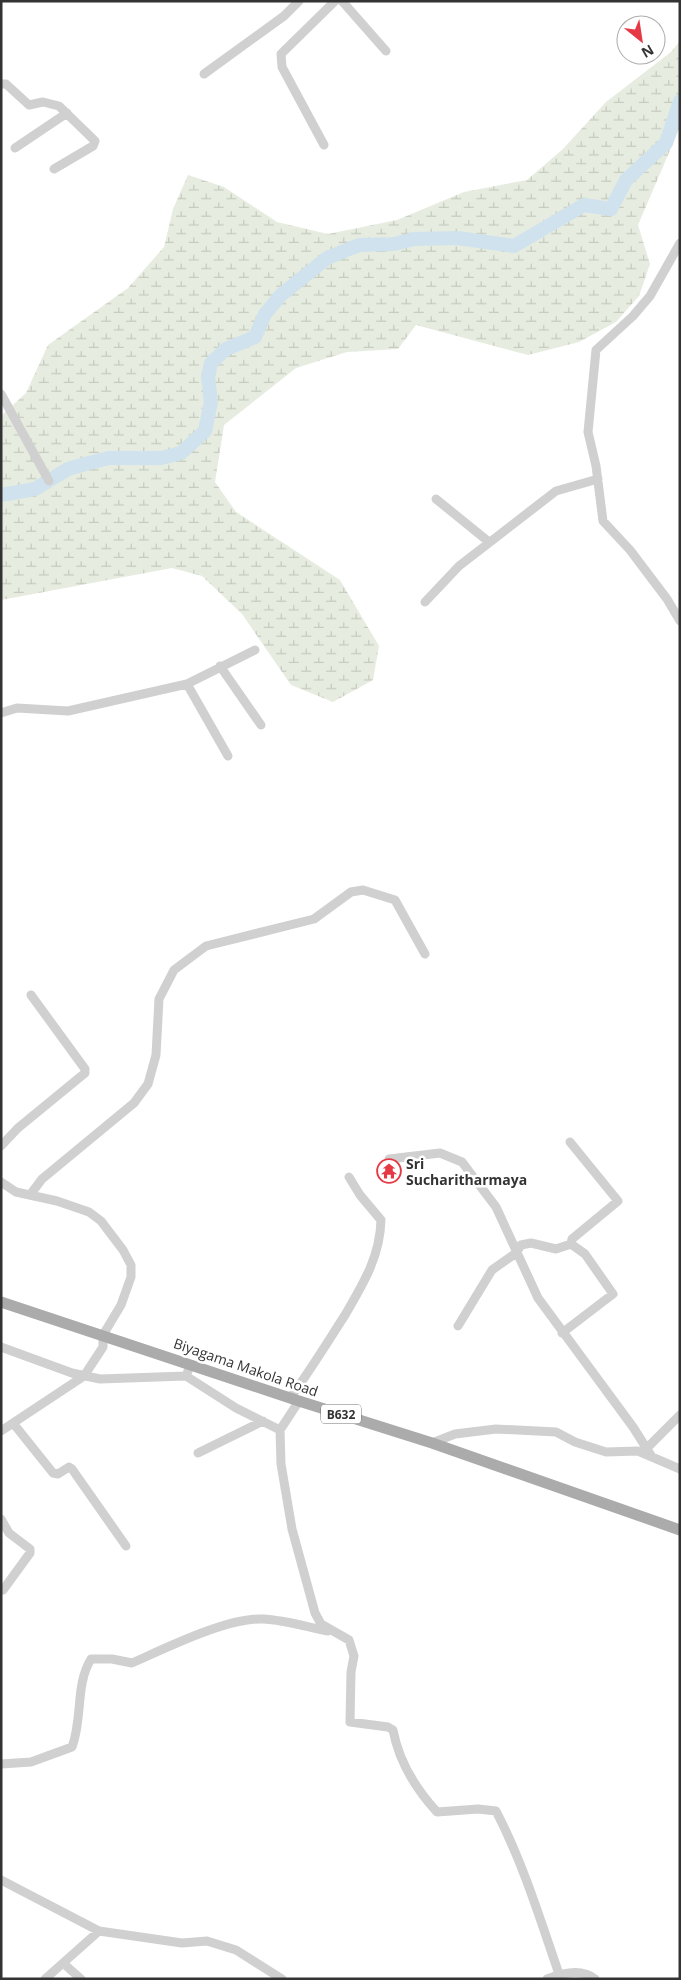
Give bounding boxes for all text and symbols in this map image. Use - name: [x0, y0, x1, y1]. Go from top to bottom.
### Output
- north arrow: [616, 15, 666, 65]
- text: N: [638, 41, 657, 63]
- place label: Sri Sucharitharmaya: [406, 1154, 527, 1189]
- temple icon: Sri Sucharitharmaya: [376, 1158, 402, 1184]
- street label: Biyagama Makola Road: [171, 1333, 321, 1401]
- road number: B632: [321, 1405, 361, 1424]

